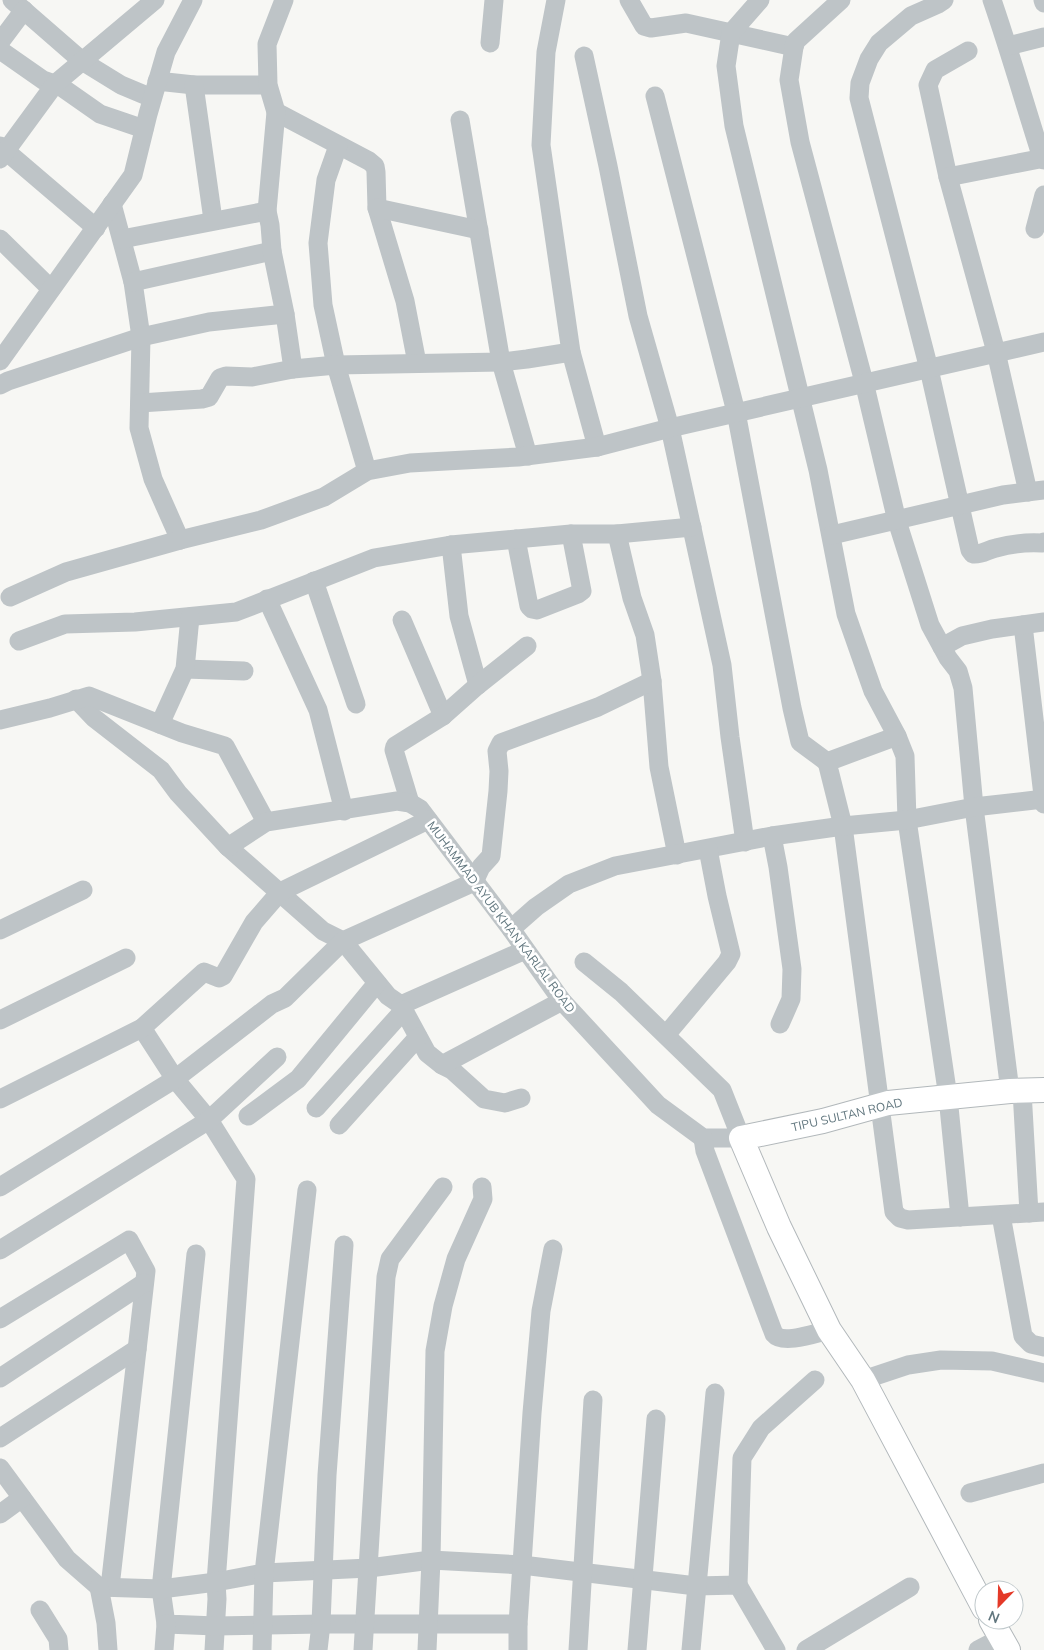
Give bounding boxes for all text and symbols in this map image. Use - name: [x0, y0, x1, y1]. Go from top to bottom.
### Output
- street label: MUHAMMAD AYUB KHAN KARLAL ROAD: [424, 818, 578, 1015]
- street label: TIPU SULTAN ROAD: [790, 1094, 904, 1135]
- north arrow: [974, 1580, 1024, 1630]
- text: N: [986, 1607, 1002, 1627]

